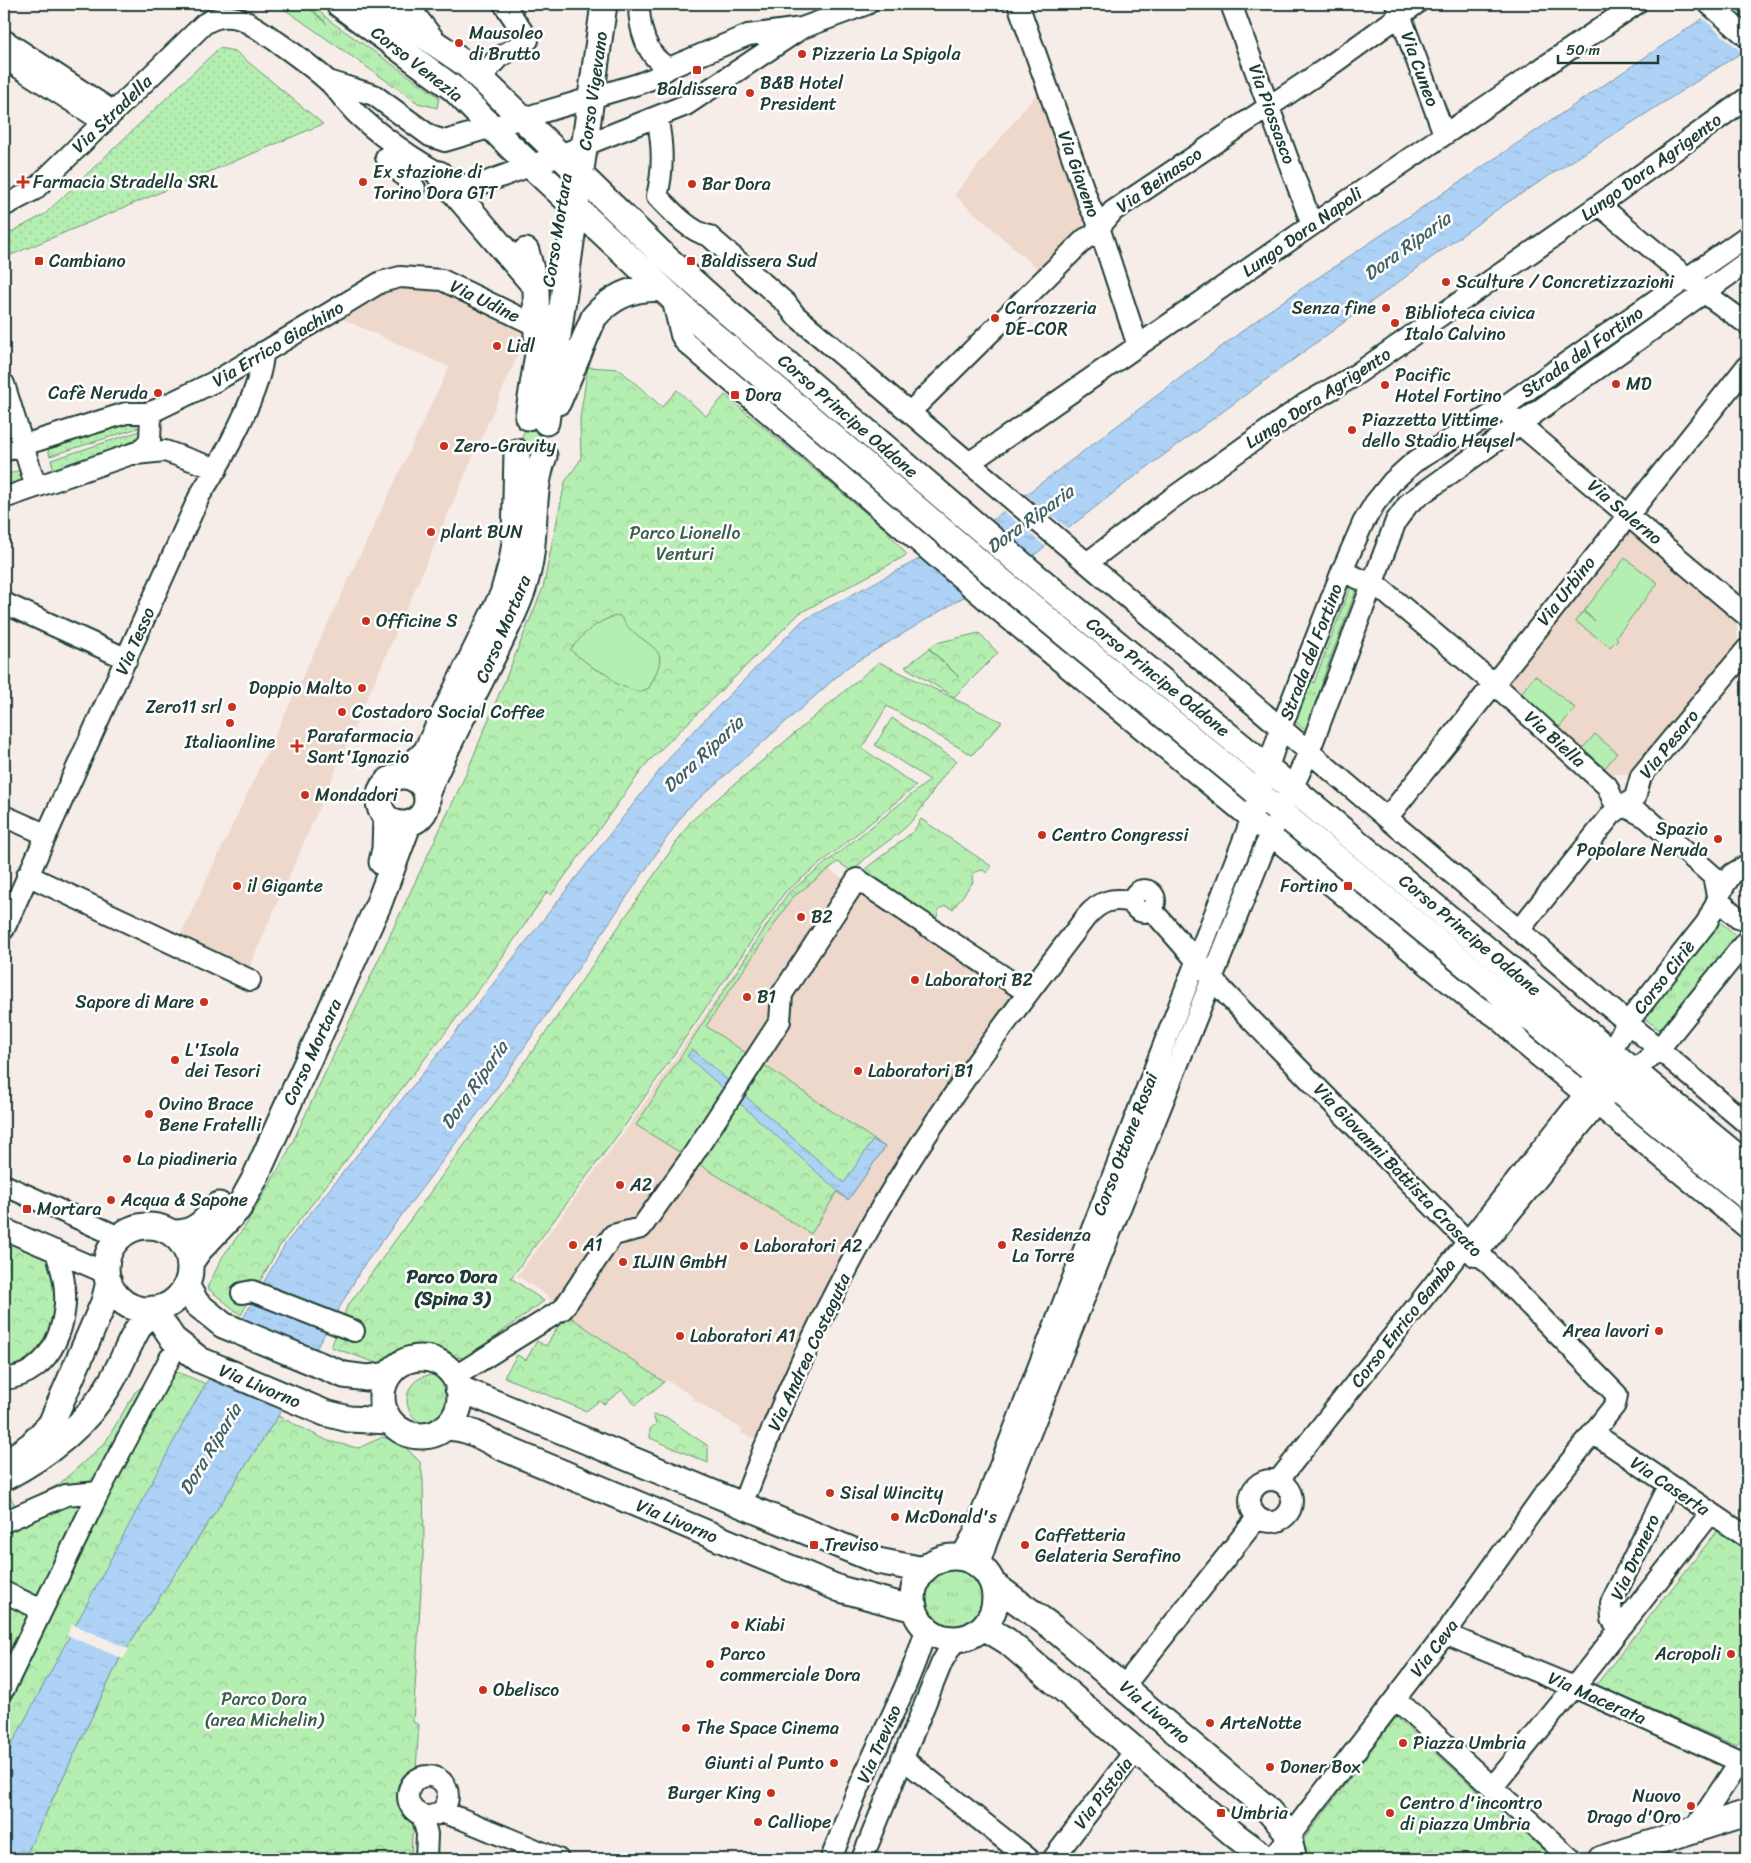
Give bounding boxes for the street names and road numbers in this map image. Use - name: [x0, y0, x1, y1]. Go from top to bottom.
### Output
- street label: Corso Venezia: [363, 17, 471, 111]
- street label: Via Cuneo: [1392, 27, 1448, 111]
- street label: Corso Vigevano: [569, 29, 617, 153]
- street label: Via Piossasco: [1239, 59, 1305, 169]
- street label: Via Stradella: [64, 66, 161, 161]
- street label: Lungo Dora Agrigento: [1573, 104, 1729, 230]
- street label: Via Giaveno: [1048, 126, 1110, 222]
- street label: Via Beinasco: [1109, 138, 1209, 222]
- street label: Corso Mortara: [532, 170, 582, 289]
- street label: Lungo Dora Napoli: [1235, 178, 1370, 286]
- street label: Via Udine: [444, 270, 526, 332]
- street label: Via Errico Giachino: [206, 292, 350, 396]
- street label: Strada del Fortino: [1514, 297, 1650, 407]
- street label: Lungo Dora Agrigento: [1238, 339, 1398, 457]
- street label: Corso Principe Oddone: [770, 345, 926, 487]
- street label: Via Salerno: [1580, 471, 1670, 553]
- street label: Via Urbino: [1528, 549, 1604, 633]
- street label: Corso Mortara: [466, 569, 541, 688]
- street label: Strada del Fortino: [1270, 579, 1352, 725]
- street label: Via Tesso: [106, 602, 164, 680]
- street label: Corso Principe Oddone: [1079, 608, 1237, 746]
- street label: Via Biella: [1517, 702, 1594, 776]
- street label: Via Pesaro: [1631, 702, 1707, 786]
- street label: Corso Principe Oddone: [1391, 865, 1549, 1005]
- street label: Corso Ciriè: [1624, 933, 1704, 1021]
- street label: Corso Mortara: [273, 992, 351, 1111]
- street label: Corso Ottone Rosai: [1083, 1067, 1167, 1220]
- street label: Via Giovanni Battista Crosato: [1306, 1075, 1491, 1265]
- street label: Corso Enrico Gamba: [1342, 1251, 1464, 1395]
- street label: Via Andrea Costaguta: [758, 1267, 860, 1436]
- street label: Via Livorno: [214, 1354, 306, 1418]
- street label: Via Caserta: [1623, 1447, 1717, 1525]
- street label: Via Livorno: [631, 1489, 723, 1553]
- street label: Via Dronero: [1601, 1509, 1669, 1605]
- street label: Via Ceva: [1401, 1612, 1467, 1684]
- street label: Via Macerata: [1543, 1662, 1651, 1734]
- street label: Via Livorno: [1112, 1672, 1198, 1752]
- street label: Via Treviso: [847, 1699, 911, 1789]
- street label: Via Pistoia: [1065, 1750, 1141, 1836]

